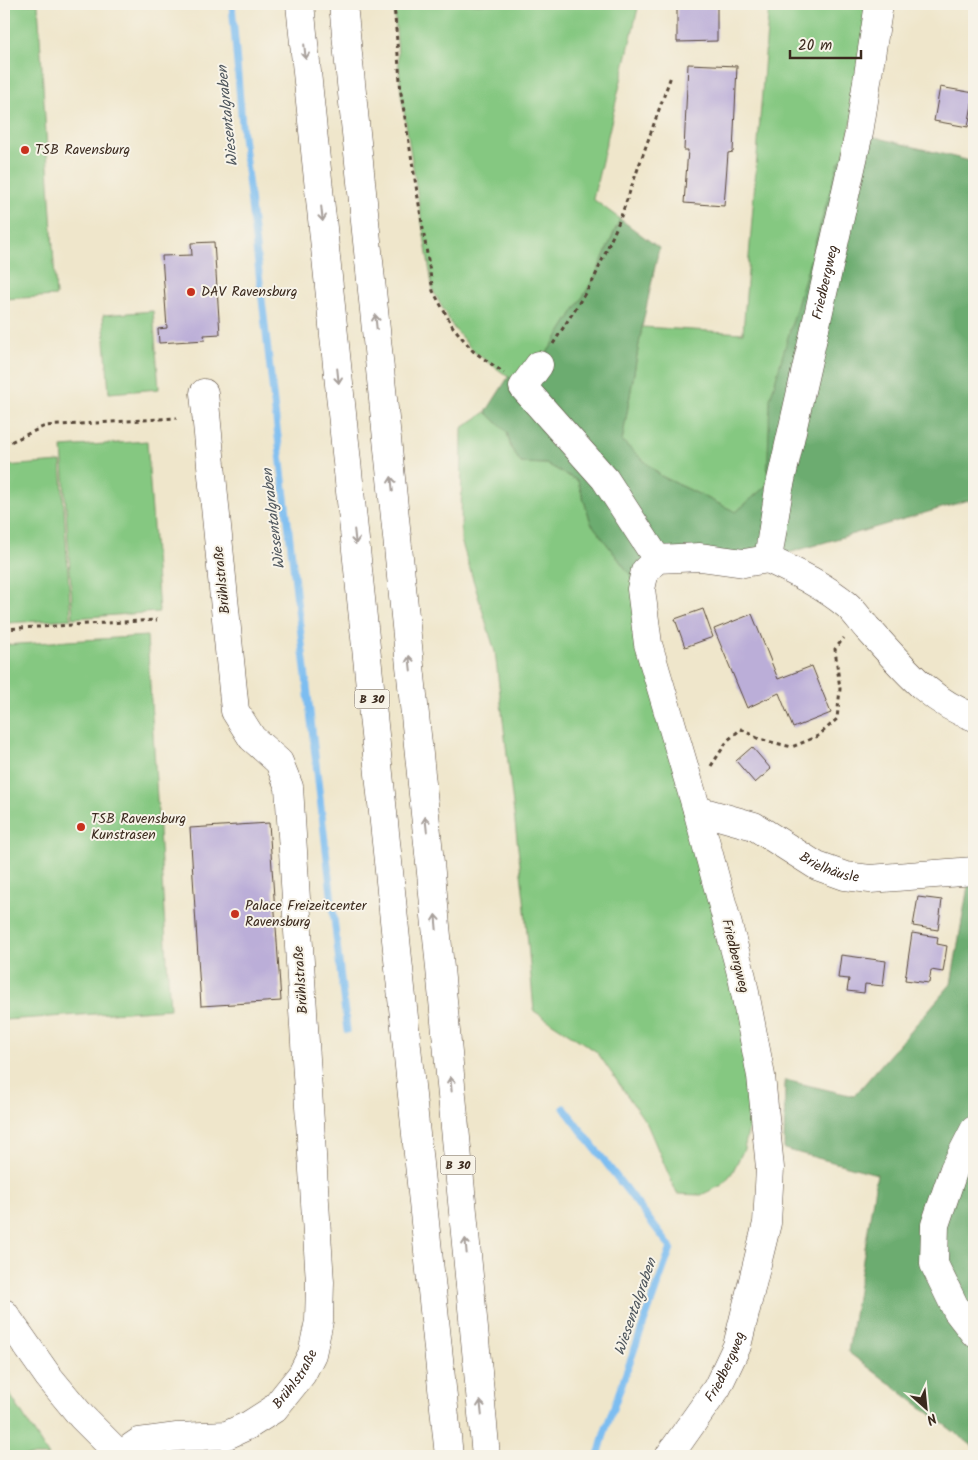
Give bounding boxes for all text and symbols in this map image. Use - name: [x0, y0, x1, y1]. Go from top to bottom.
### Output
- scale bar: [790, 28, 862, 60]
- text: 20 m: [798, 34, 832, 58]
- one-way arrow: [300, 44, 310, 60]
- water label: Wiesentalgraben: [211, 63, 245, 168]
- place label: TSB Ravensburg: [35, 139, 130, 161]
- marker: TSB Ravensburg: [19, 144, 31, 156]
- one-way arrow: [317, 206, 327, 222]
- street label: Friedbergweg: [806, 243, 844, 322]
- place label: DAV Ravensburg: [201, 281, 297, 303]
- marker: DAV Ravensburg: [185, 286, 197, 298]
- one-way arrow: [371, 314, 380, 330]
- one-way arrow: [333, 367, 343, 383]
- water label: Wiesentalgraben: [256, 466, 292, 571]
- one-way arrow: [387, 476, 397, 492]
- one-way arrow: [350, 529, 360, 545]
- street label: Brühlstraße: [207, 544, 237, 615]
- one-way arrow: [405, 655, 415, 671]
- road number: B 30: [354, 690, 390, 709]
- place label: TSB Ravensburg Kunstrasen: [91, 808, 186, 846]
- one-way arrow: [422, 817, 431, 833]
- marker: TSB Ravensburg Kunstrasen: [75, 821, 87, 833]
- street label: Brielhäusle: [795, 846, 861, 889]
- place label: Palace Freizeitcenter Ravensburg: [245, 895, 368, 933]
- marker: Palace Freizeitcenter Ravensburg: [229, 908, 241, 920]
- one-way arrow: [431, 915, 441, 931]
- street label: Friedbergweg: [715, 917, 755, 995]
- street label: Brühlstraße: [288, 944, 314, 1015]
- one-way arrow: [446, 1076, 456, 1092]
- road number: B 30: [440, 1156, 476, 1174]
- one-way arrow: [461, 1238, 471, 1254]
- water label: Wiesentalgraben: [608, 1254, 664, 1359]
- street label: Friedbergweg: [699, 1330, 751, 1407]
- street label: Brühlstraße: [267, 1347, 324, 1414]
- north arrow: [900, 1382, 950, 1432]
- one-way arrow: [476, 1400, 486, 1416]
- text: N: [922, 1407, 940, 1431]

